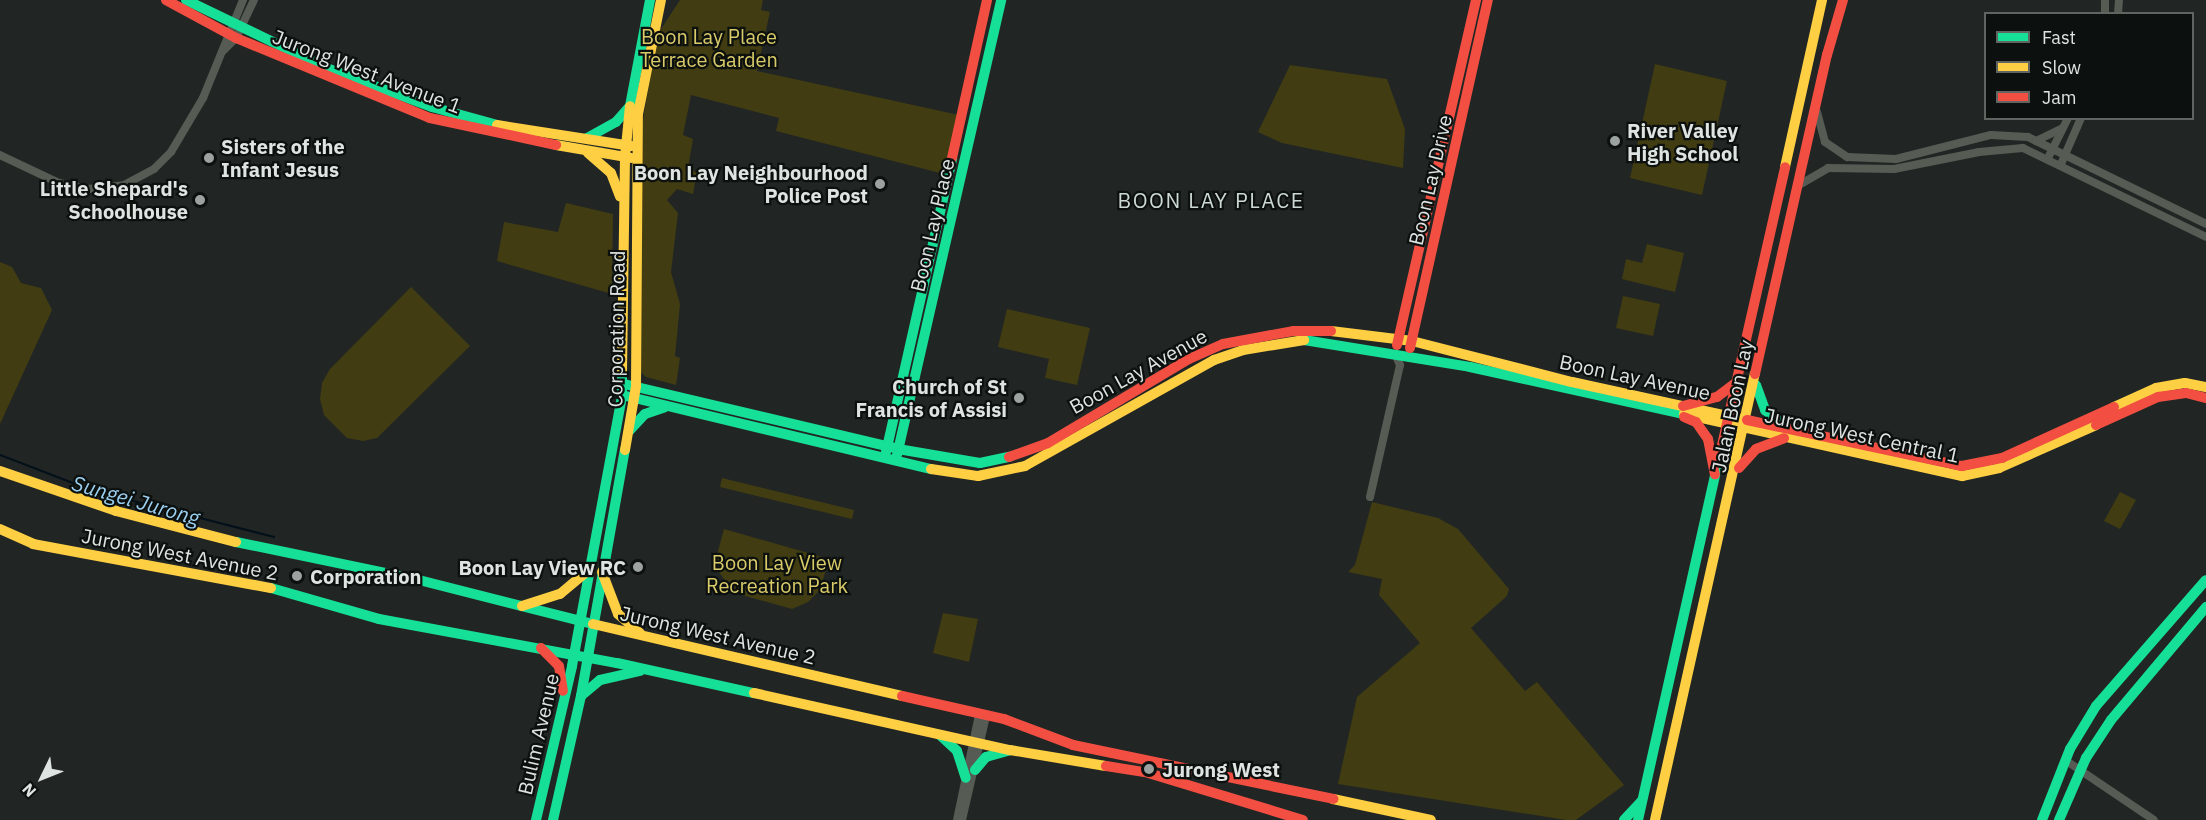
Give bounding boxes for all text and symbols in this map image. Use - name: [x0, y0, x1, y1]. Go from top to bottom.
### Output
- legend: [1984, 12, 2194, 120]
- street label: Jurong West Avenue 1: [269, 24, 465, 118]
- park label: Boon Lay Place Terrace Garden: [640, 25, 778, 72]
- text: Fast: [2042, 26, 2076, 49]
- text: Slow: [2042, 56, 2081, 79]
- text: Jam: [2042, 86, 2077, 109]
- street label: Boon Lay Drive: [1403, 112, 1457, 248]
- place label: River Valley High School: [1627, 118, 1738, 165]
- place label: Sisters of the Infant Jesus: [221, 134, 345, 181]
- marker: River Valley High School: [1608, 134, 1622, 148]
- marker: Sisters of the Infant Jesus: [202, 151, 216, 165]
- street label: Boon Lay Place: [905, 156, 959, 294]
- place label: Boon Lay Neighbourhood Police Post: [634, 160, 868, 207]
- place label: Little Shepard's Schoolhouse: [40, 176, 188, 223]
- marker: Boon Lay Neighbourhood Police Post: [873, 177, 887, 191]
- district label: BOON LAY PLACE: [1118, 187, 1304, 213]
- marker: Little Shepard's Schoolhouse: [193, 193, 207, 207]
- street label: Corporation Road: [603, 250, 629, 408]
- street label: Boon Lay Avenue: [1065, 323, 1211, 419]
- street label: Jalan Boon Lay: [1706, 337, 1758, 475]
- street label: Boon Lay Avenue: [1557, 349, 1713, 405]
- place label: Church of St Francis of Assisi: [856, 374, 1007, 421]
- marker: Church of St Francis of Assisi: [1012, 391, 1026, 405]
- street label: Jurong West Central 1: [1762, 403, 1962, 467]
- water label: Sungei Jurong: [69, 470, 203, 530]
- street label: Jurong West Avenue 2: [80, 523, 280, 585]
- park label: Boon Lay View Recreation Park: [706, 551, 848, 598]
- place label: Boon Lay View RC: [458, 555, 626, 579]
- marker: Boon Lay View RC: [631, 560, 645, 574]
- place label: Corporation: [310, 564, 421, 588]
- marker: Corporation: [288, 567, 306, 585]
- street label: Jurong West Avenue 2: [618, 601, 818, 669]
- street label: Bulim Avenue: [512, 671, 564, 797]
- north arrow: [12, 748, 72, 808]
- place label: Jurong West: [1162, 757, 1280, 781]
- marker: Jurong West: [1140, 760, 1158, 778]
- text: N: [18, 779, 40, 801]

